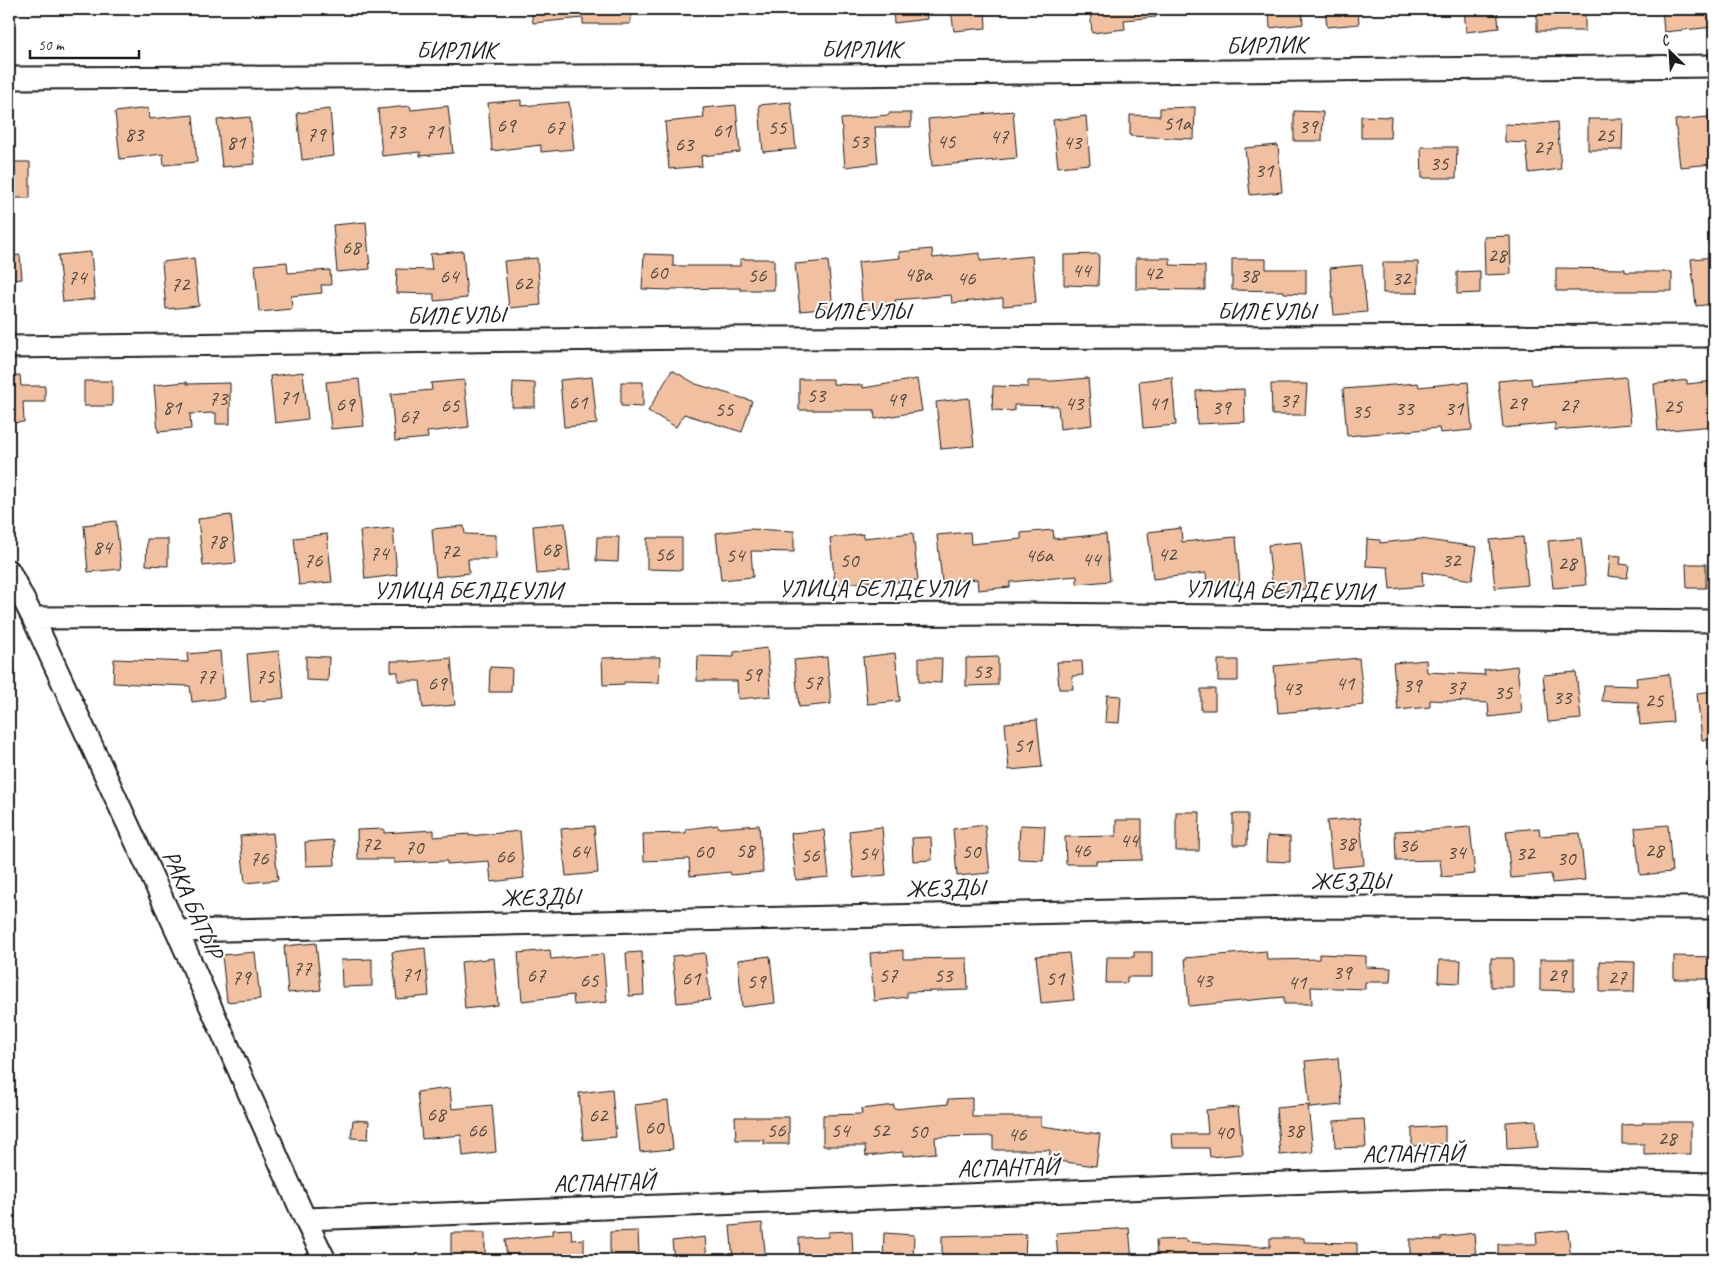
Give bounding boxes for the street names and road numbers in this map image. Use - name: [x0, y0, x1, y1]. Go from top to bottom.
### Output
- street label: БИРЛИК: [1226, 29, 1311, 61]
- street label: БИРЛИК: [821, 34, 906, 64]
- street label: БИРЛИК: [416, 35, 501, 65]
- street label: БИЛЕУЛЫ: [812, 296, 914, 326]
- street label: БИЛЕУЛЫ: [1217, 296, 1319, 326]
- street label: БИЛЕУЛЫ: [407, 299, 509, 331]
- street label: УЛИЦА БЕЛДЕУЛИ: [779, 573, 971, 603]
- street label: УЛИЦА БЕЛДЕУЛИ: [1184, 573, 1378, 607]
- street label: УЛИЦА БЕЛДЕУЛИ: [374, 575, 566, 605]
- street label: РАКА БАТЫР: [156, 845, 232, 966]
- street label: ЖЕЗДЫ: [1311, 866, 1393, 896]
- street label: ЖЕЗДЫ: [906, 872, 989, 904]
- street label: ЖЕЗДЫ: [501, 881, 584, 913]
- street label: АСПАНТАЙ: [1362, 1137, 1468, 1169]
- street label: АСПАНТАЙ: [957, 1150, 1063, 1184]
- street label: АСПАНТАЙ: [553, 1165, 659, 1199]

